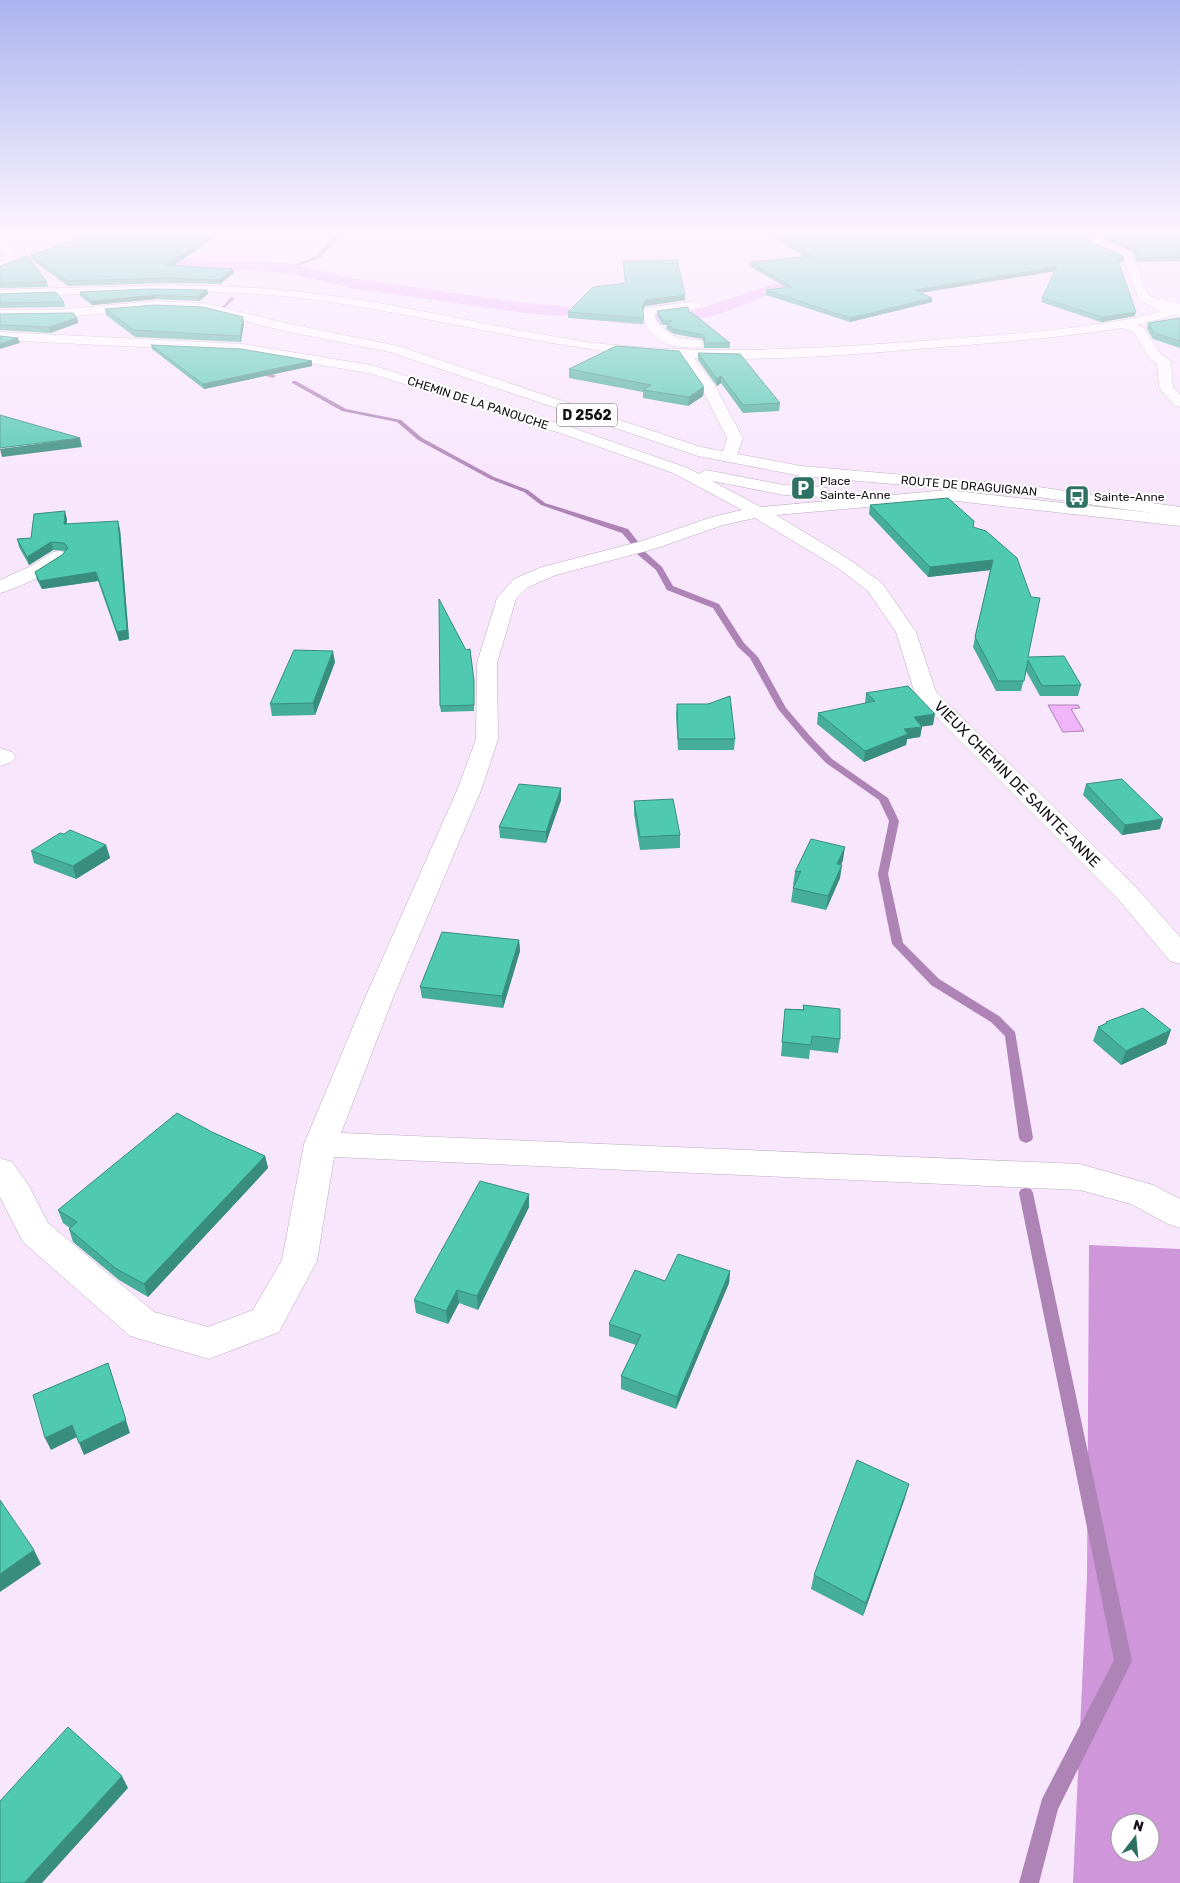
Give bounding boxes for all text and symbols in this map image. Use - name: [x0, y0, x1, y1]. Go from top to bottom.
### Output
- street label: CHEMIN DE LA PANOUCHE: [406, 374, 550, 432]
- road number: D 2562: [557, 404, 617, 426]
- street label: ROUTE DE DRAGUIGNAN: [900, 473, 1038, 499]
- place label: Place Sainte-Anne: [820, 474, 891, 502]
- parking icon: Place Sainte-Anne: [790, 475, 816, 501]
- bus stop icon: Sainte-Anne: [1064, 484, 1090, 510]
- place label: Sainte-Anne: [1094, 490, 1165, 504]
- street label: VIEUX CHEMIN DE SAINTE-ANNE: [930, 697, 1104, 871]
- north arrow: [1110, 1813, 1160, 1863]
- text: N: [1131, 1816, 1146, 1836]

